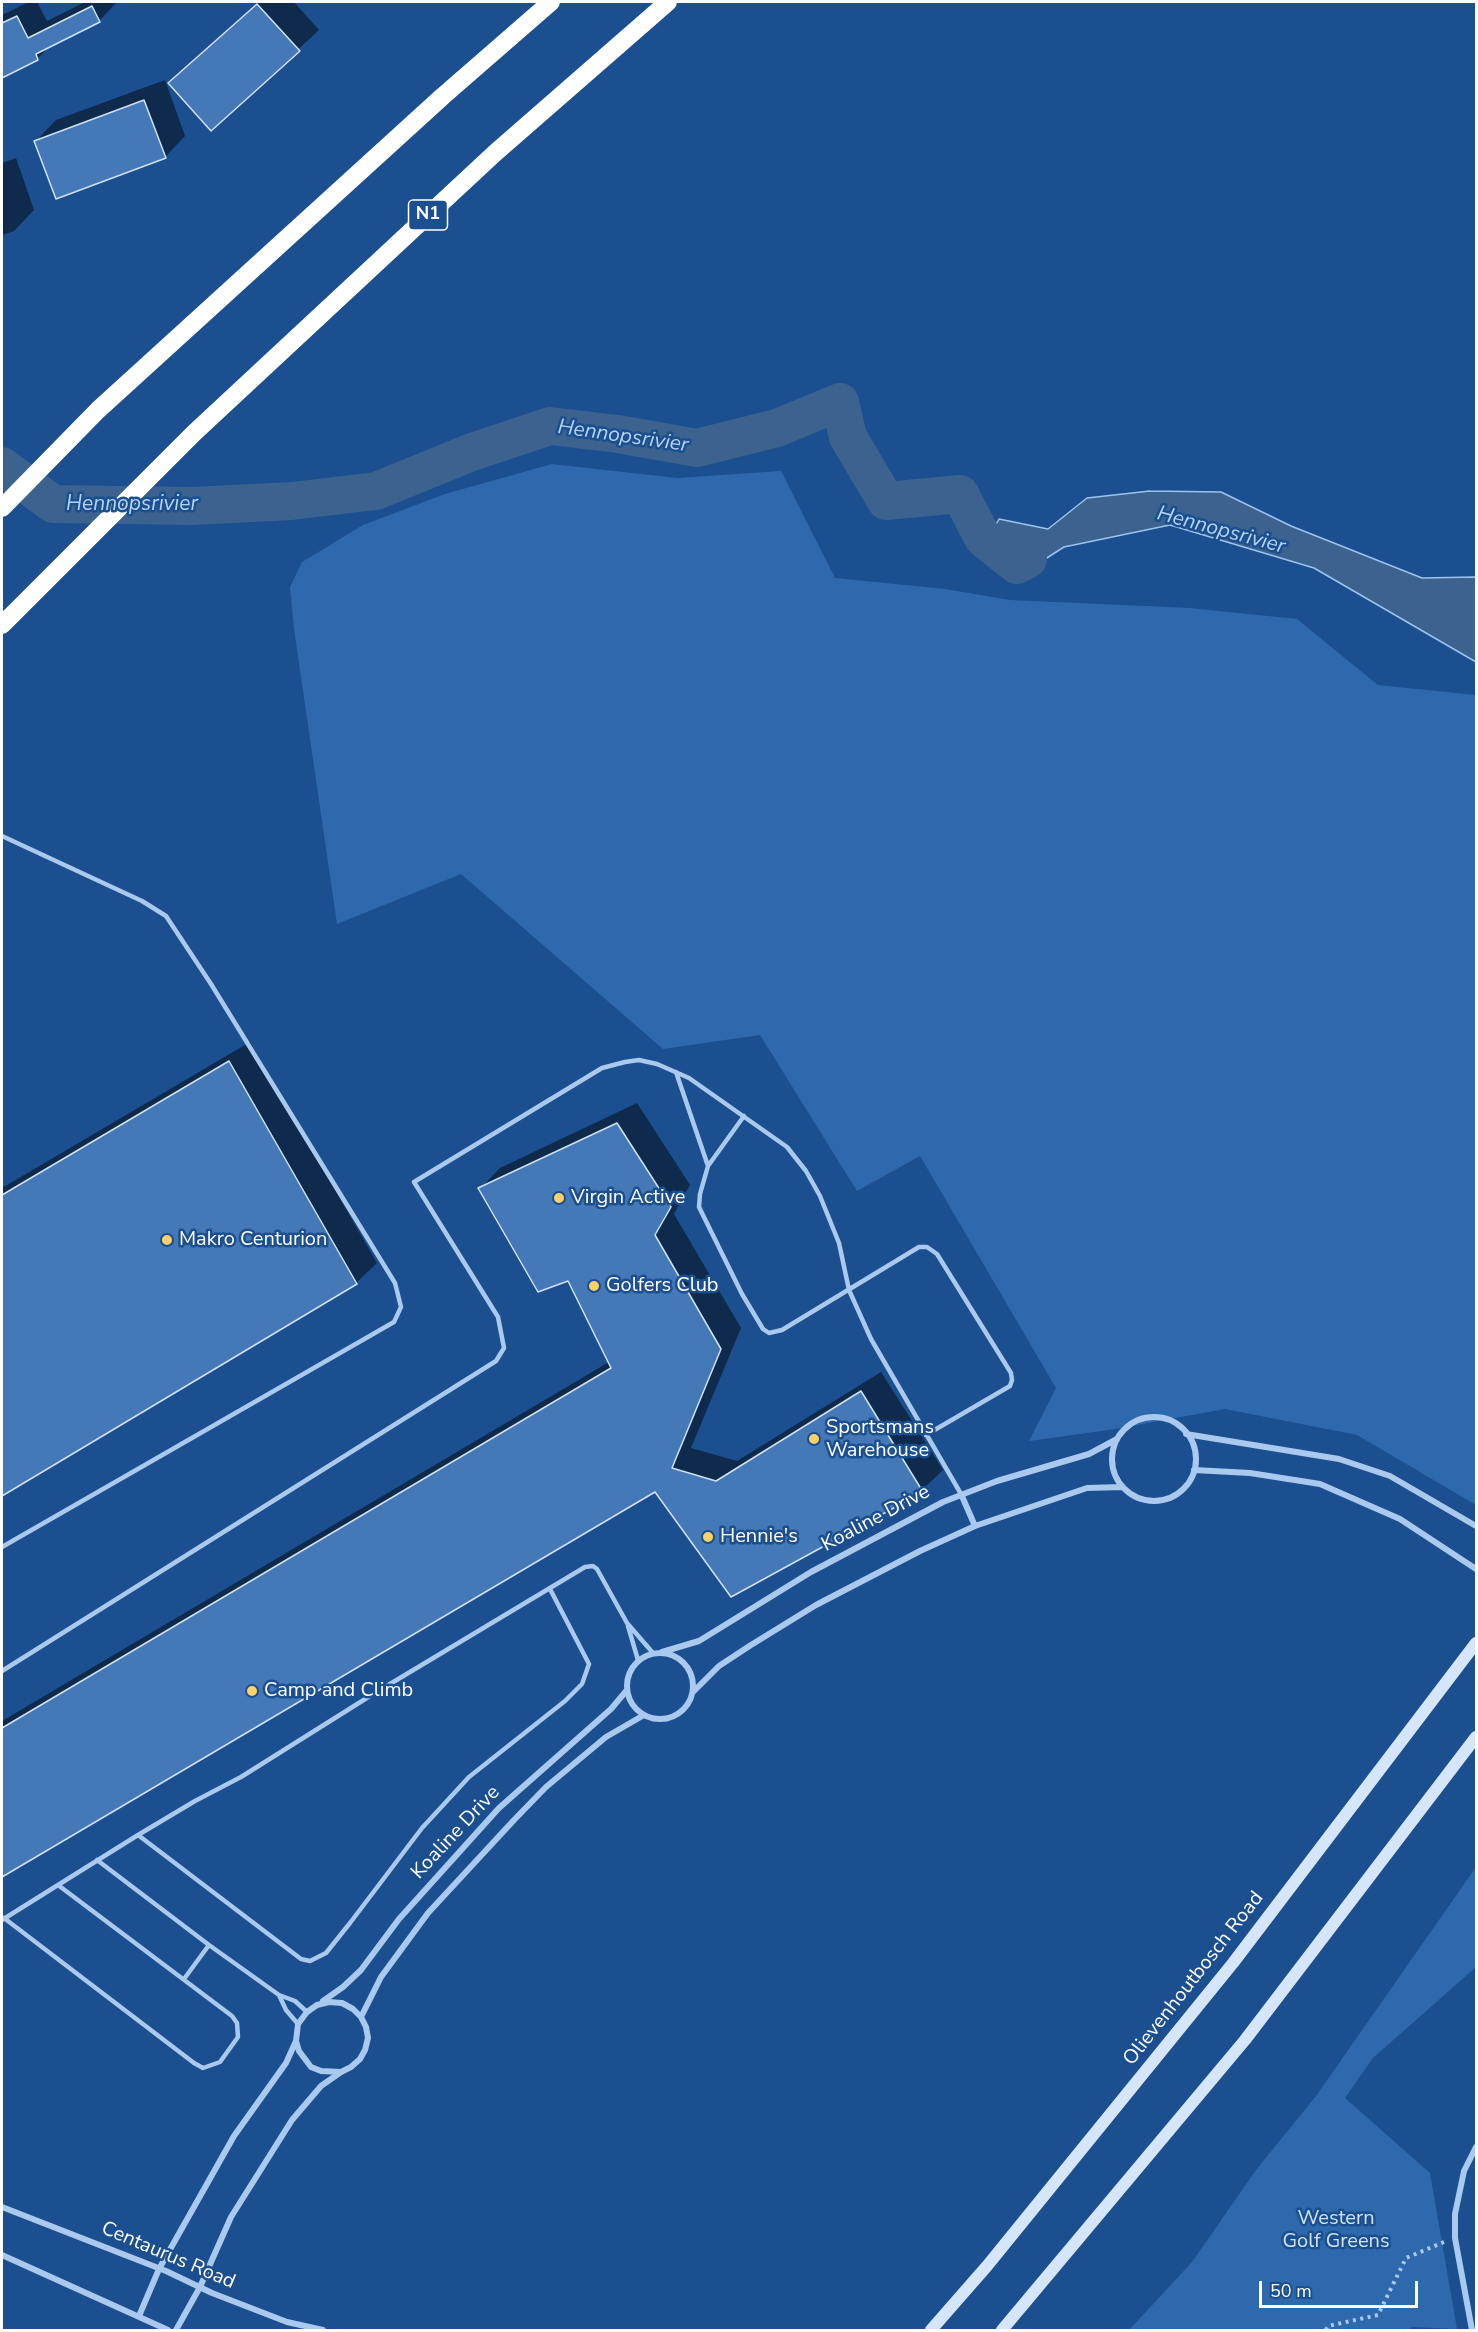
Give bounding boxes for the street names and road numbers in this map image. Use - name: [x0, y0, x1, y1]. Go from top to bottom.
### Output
- road number: N1: [408, 200, 448, 230]
- street label: Koaline Drive: [818, 1480, 934, 1558]
- street label: Koaline Drive: [407, 1781, 505, 1885]
- street label: Olievenhoutbosch Road: [1119, 1887, 1269, 2071]
- street label: Centaurus Road: [97, 2217, 239, 2295]

